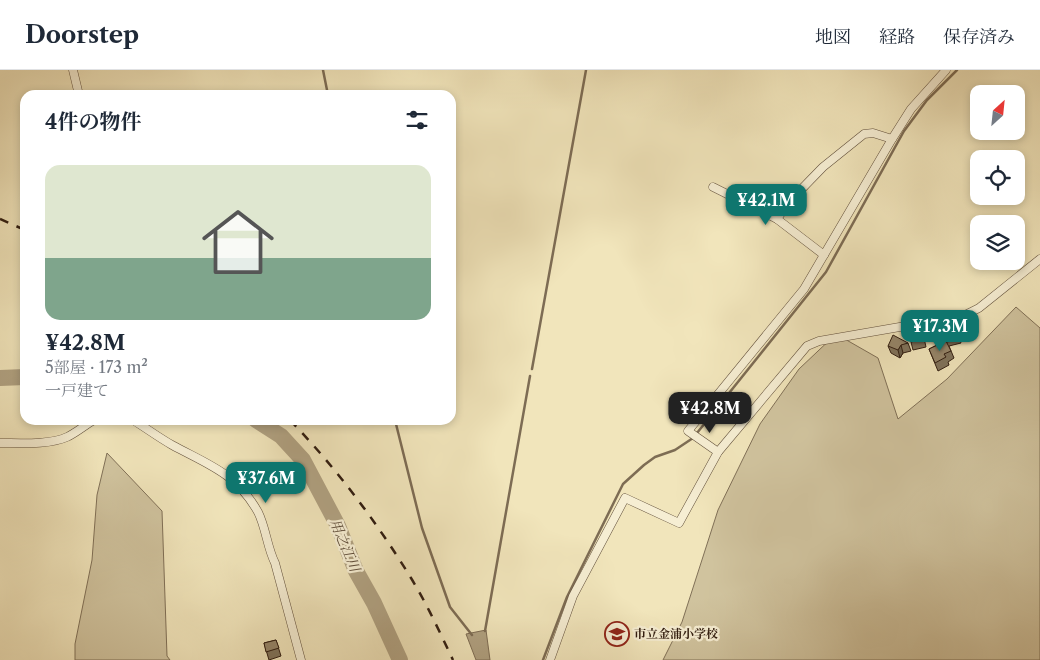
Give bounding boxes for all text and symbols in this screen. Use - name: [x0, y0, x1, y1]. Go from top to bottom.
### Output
- text: Doorstep: [25, 20, 139, 49]
- text: 地図: [815, 26, 851, 48]
- text: 経路: [879, 26, 915, 48]
- text: 保存済み: [943, 26, 1015, 48]
- north arrow: [970, 85, 1025, 140]
- map controls: [970, 85, 1025, 270]
- icon: filters: [403, 106, 431, 134]
- text: 4件の物件: [45, 109, 141, 134]
- button: locate: [970, 150, 1025, 205]
- pin: ¥42.1M: [725, 184, 807, 226]
- text: ¥42.1M: [737, 190, 795, 210]
- icon: home: [193, 197, 283, 287]
- button: layers: [970, 215, 1025, 270]
- pin: ¥17.3M: [899, 310, 981, 352]
- text: ¥17.3M: [912, 316, 968, 336]
- text: ¥42.8M: [45, 330, 125, 355]
- text: 5部屋 · 173 m²: [45, 357, 148, 377]
- text: 一戸建て: [45, 380, 109, 400]
- pin: ¥42.8M: [669, 392, 751, 434]
- text: ¥42.8M: [679, 398, 741, 418]
- pin: ¥37.6M: [225, 462, 307, 504]
- text: ¥37.6M: [237, 468, 295, 488]
- water label: 用之江川: [326, 516, 365, 576]
- school or university icon: 市立金浦小学校: [604, 621, 630, 647]
- place label: 市立金浦小学校: [634, 626, 718, 641]

